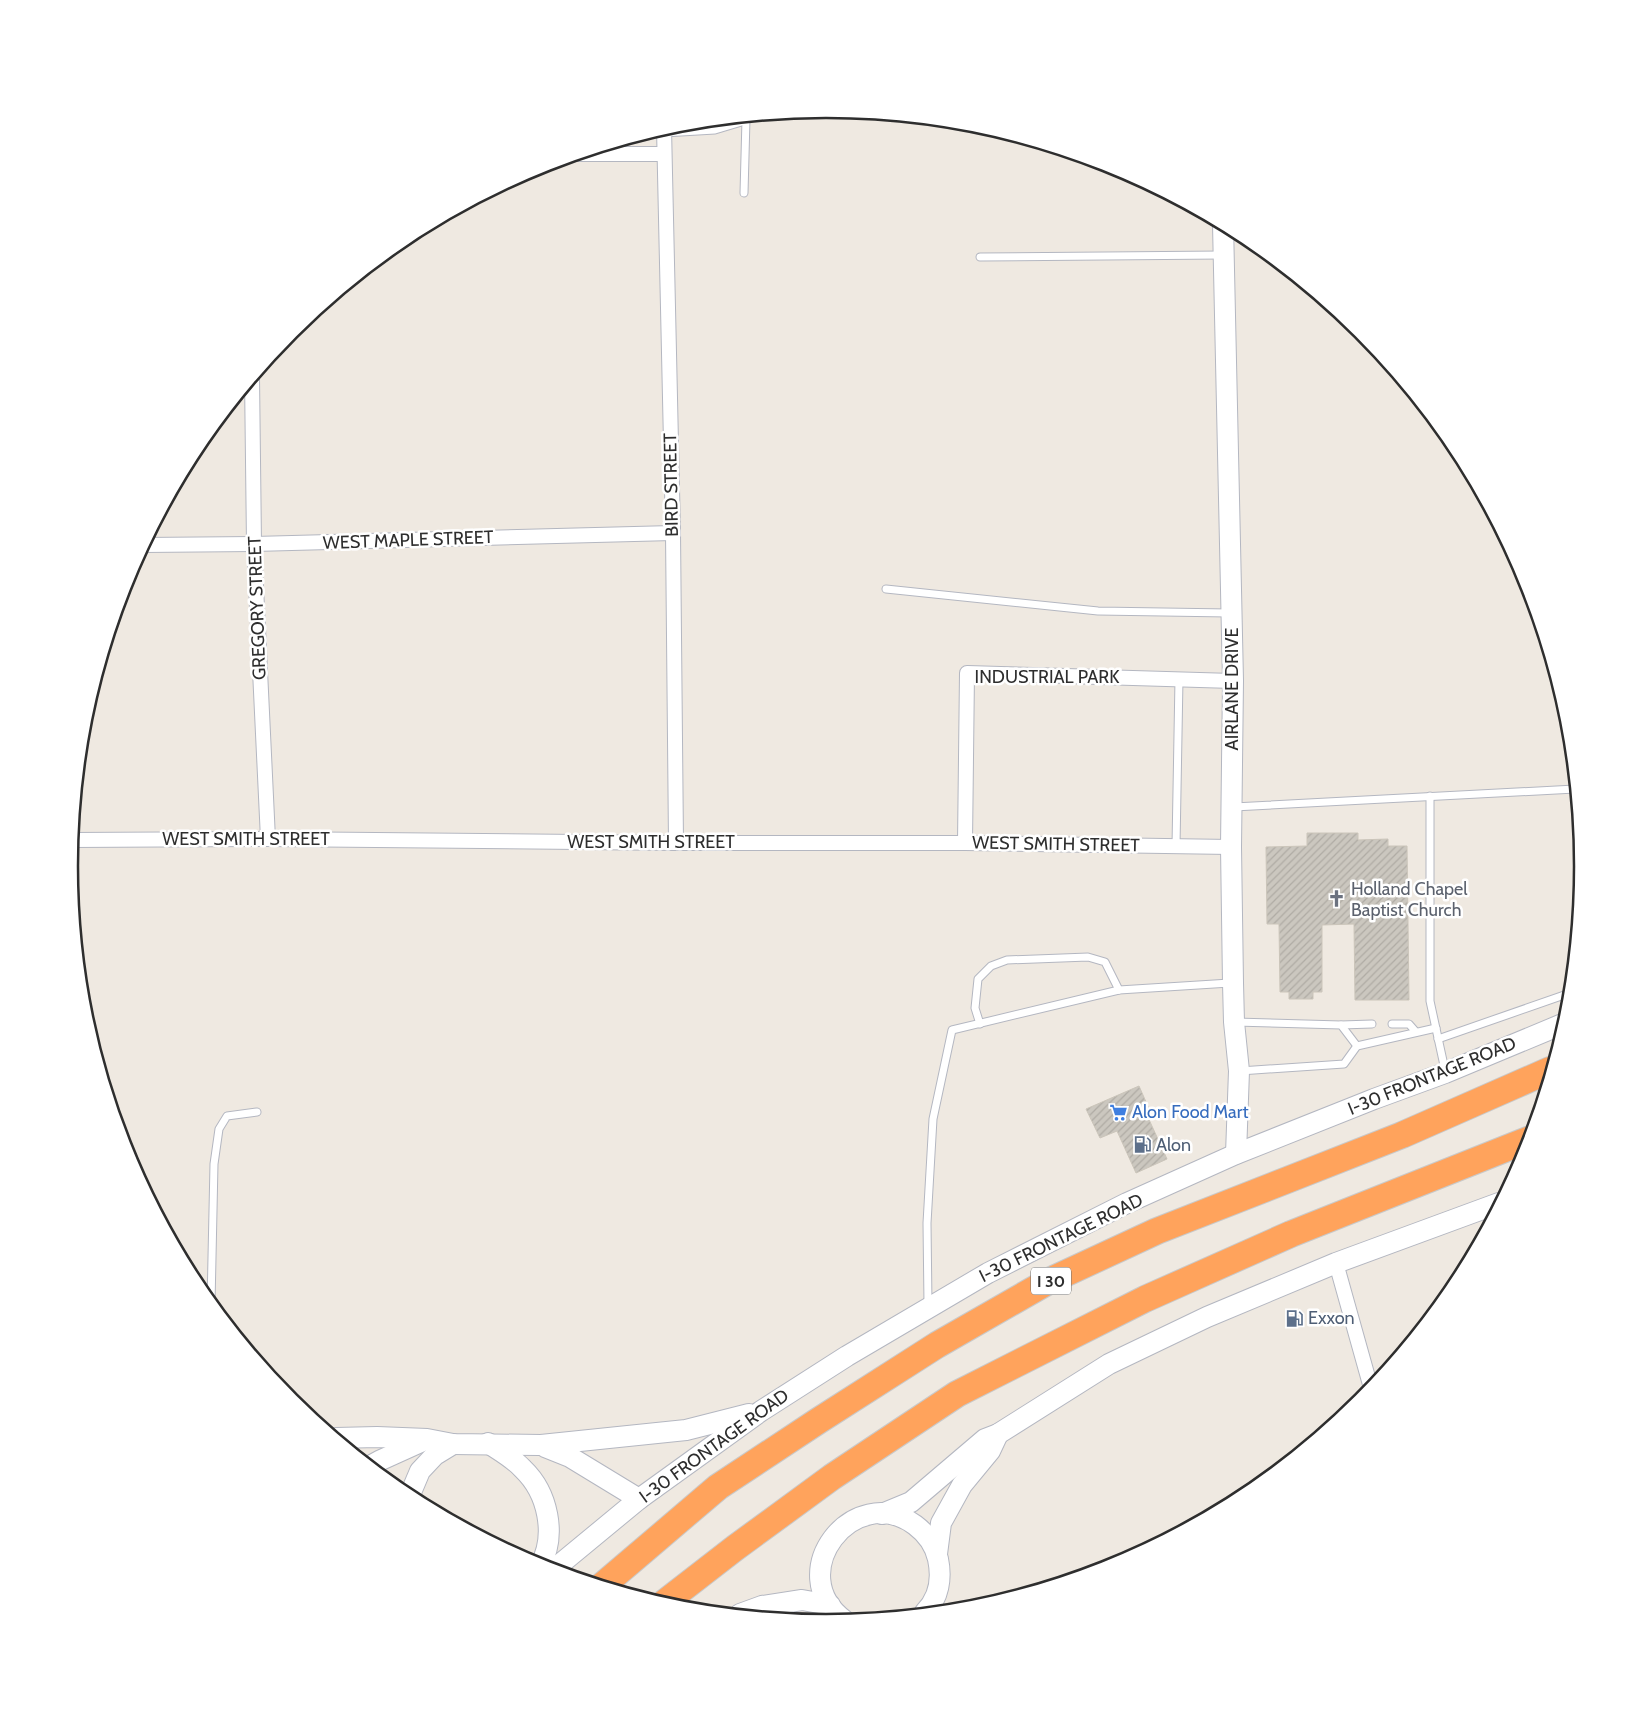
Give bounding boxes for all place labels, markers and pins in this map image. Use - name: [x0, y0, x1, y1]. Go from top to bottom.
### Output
- place label: Holland Chapel Baptist Church: [1351, 878, 1468, 921]
- church icon: Holland Chapel Baptist Church: [1327, 889, 1347, 909]
- place label: Alon Food Mart: [1132, 1101, 1249, 1123]
- supermarket icon: Alon Food Mart: [1108, 1102, 1128, 1122]
- place label: Alon: [1156, 1134, 1191, 1156]
- fuel station icon: Alon: [1132, 1135, 1152, 1155]
- place label: Exxon: [1308, 1307, 1355, 1329]
- fuel station icon: Exxon: [1284, 1308, 1304, 1328]

